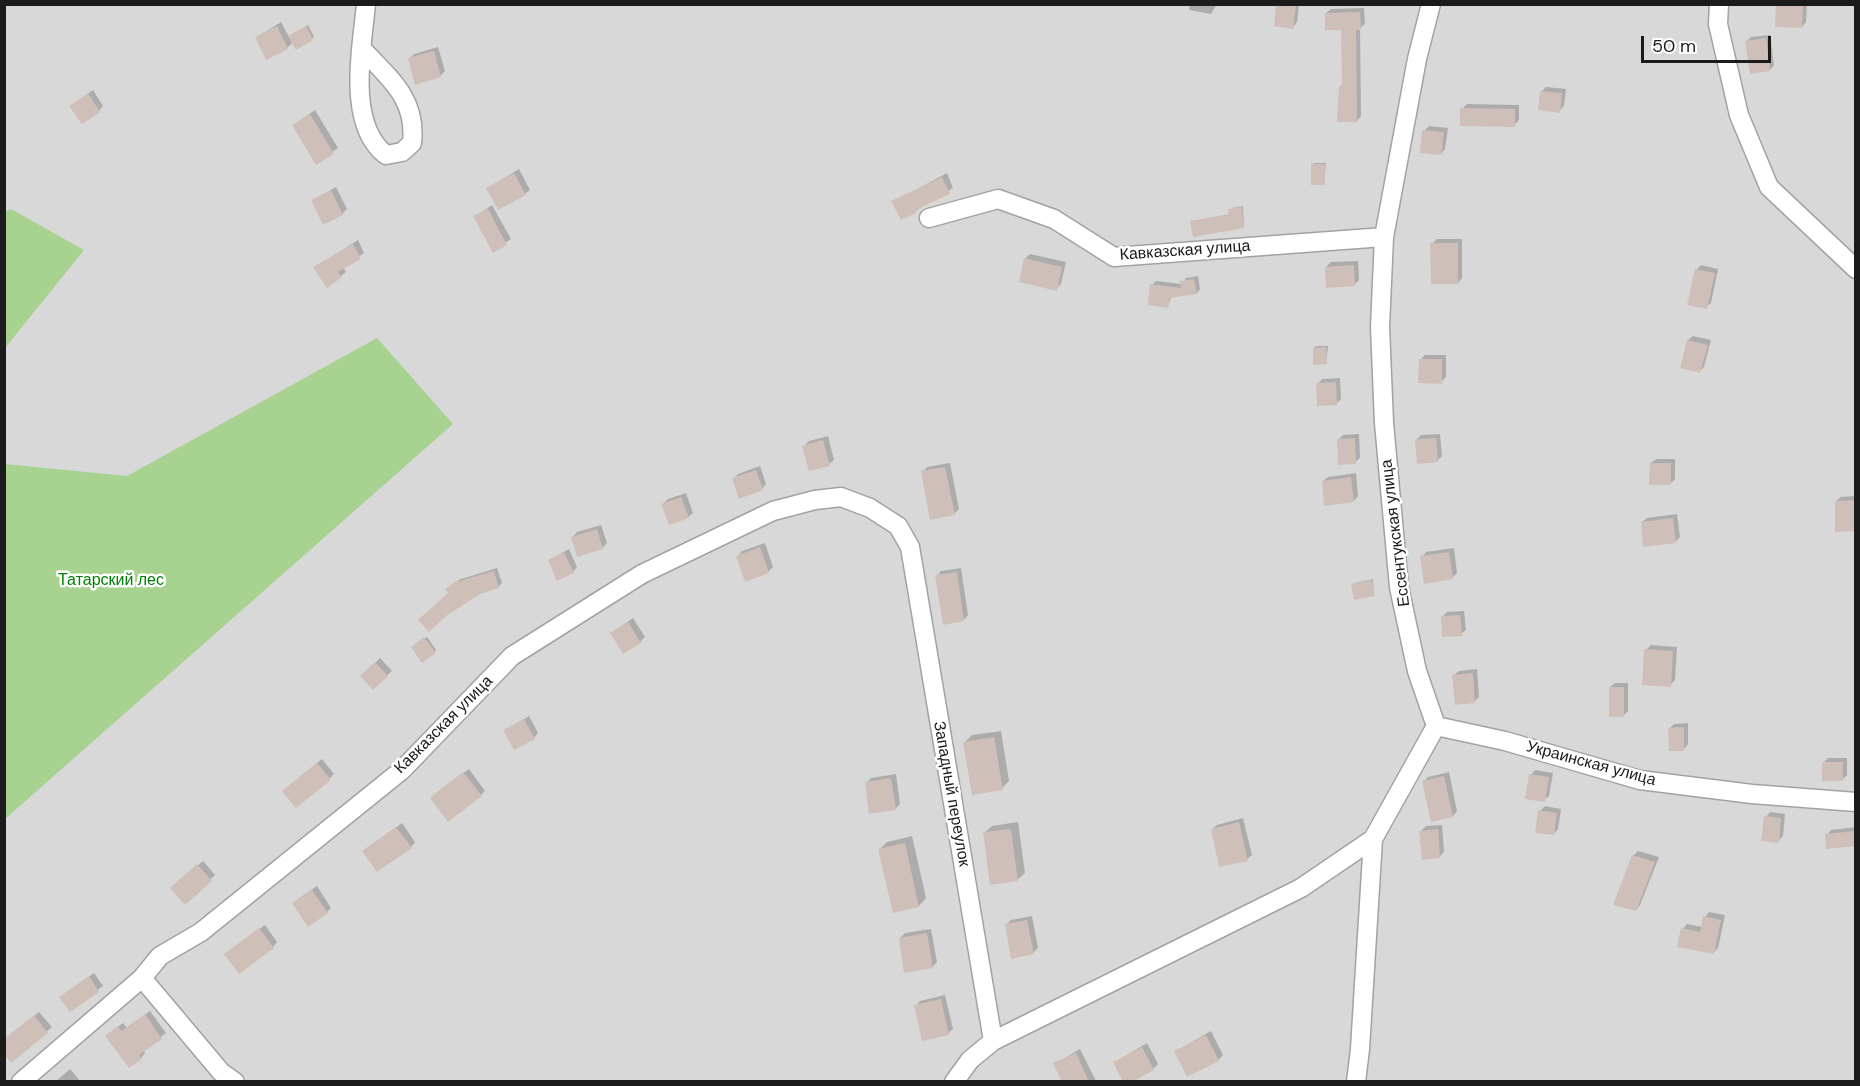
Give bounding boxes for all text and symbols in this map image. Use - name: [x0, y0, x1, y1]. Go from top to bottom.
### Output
- scale bar: [1644, 24, 1774, 62]
- text: 50 m: [1652, 34, 1696, 58]
- street label: Кавказская улица: [1119, 237, 1251, 265]
- street label: Ессентукская улица: [1377, 458, 1415, 608]
- park label: Татарский лес: [58, 571, 164, 591]
- street label: Кавказская улица: [391, 672, 497, 778]
- street label: Западный переулок: [929, 720, 973, 868]
- street label: Украинская улица: [1524, 737, 1658, 791]

